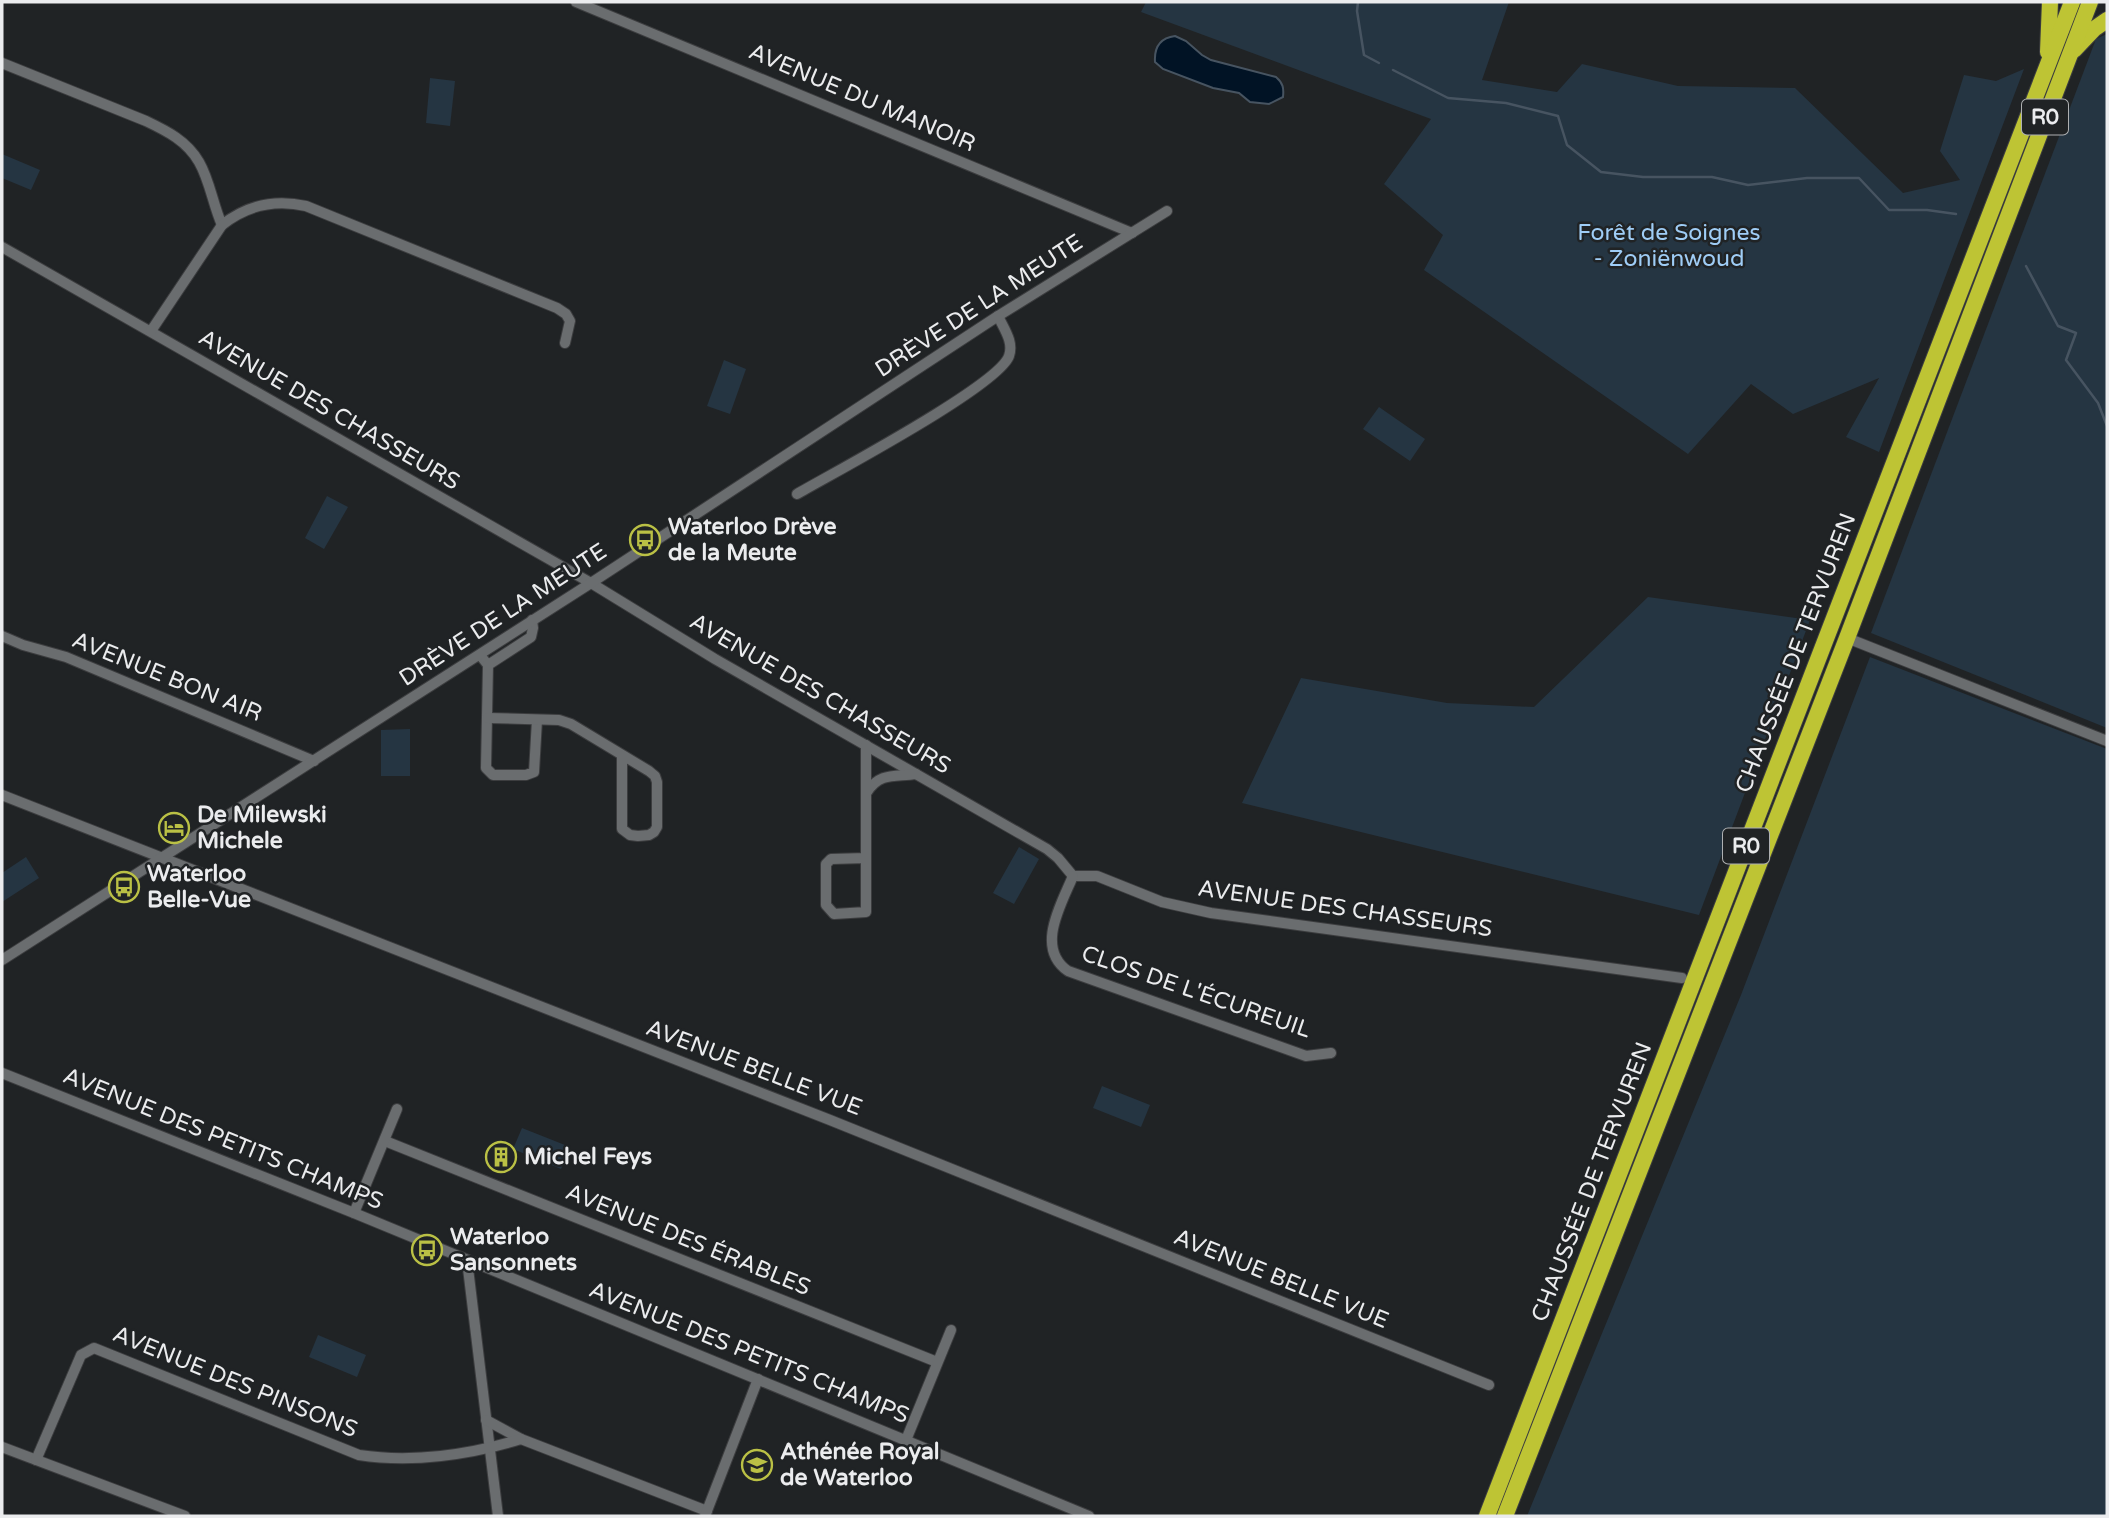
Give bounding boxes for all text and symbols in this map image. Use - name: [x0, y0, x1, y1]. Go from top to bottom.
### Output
- street label: AVENUE DU MANOIR: [744, 38, 980, 158]
- road number: R0: [2022, 100, 2068, 134]
- park label: Forêt de Soignes - Zoniënwoud: [1577, 219, 1761, 273]
- street label: DRÈVE DE LA MEUTE: [870, 228, 1088, 384]
- street label: AVENUE DES CHASSEURS: [193, 324, 465, 496]
- street label: CHAUSSÉE DE TERVUREN: [1730, 509, 1862, 797]
- place label: Waterloo Drève de la Meute: [668, 513, 837, 567]
- bus stop icon: Waterloo Drève de la Meute: [628, 523, 662, 557]
- street label: DRÈVE DE LA MEUTE: [394, 537, 612, 693]
- street label: AVENUE DES CHASSEURS: [684, 608, 956, 780]
- street label: AVENUE BON AIR: [68, 626, 266, 728]
- place label: De Milewski Michele: [197, 801, 327, 855]
- hotel icon: De Milewski Michele: [157, 811, 191, 845]
- road number: R0: [1723, 828, 1769, 864]
- place label: Waterloo Belle-Vue: [147, 860, 251, 914]
- bus stop icon: Waterloo Belle-Vue: [107, 870, 141, 904]
- street label: AVENUE DES CHASSEURS: [1196, 874, 1494, 944]
- street label: CLOS DE L'ÉCUREUIL: [1078, 940, 1314, 1044]
- street label: AVENUE BELLE VUE: [642, 1014, 866, 1122]
- street label: CHAUSSÉE DE TERVUREN: [1526, 1038, 1658, 1326]
- street label: AVENUE DES PETITS CHAMPS: [59, 1062, 387, 1216]
- building icon: Michel Feys: [484, 1140, 518, 1174]
- place label: Michel Feys: [524, 1143, 652, 1171]
- street label: AVENUE DES ÉRABLES: [561, 1178, 815, 1302]
- place label: Waterloo Sansonnets: [450, 1223, 577, 1277]
- street label: AVENUE BELLE VUE: [1170, 1223, 1392, 1335]
- bus stop icon: Waterloo Sansonnets: [410, 1233, 444, 1267]
- street label: AVENUE DES PETITS CHAMPS: [585, 1276, 913, 1430]
- street label: AVENUE DES PINSONS: [109, 1320, 361, 1444]
- place label: Athénée Royal de Waterloo: [780, 1438, 940, 1492]
- school or university icon: Athénée Royal de Waterloo: [740, 1448, 774, 1482]

